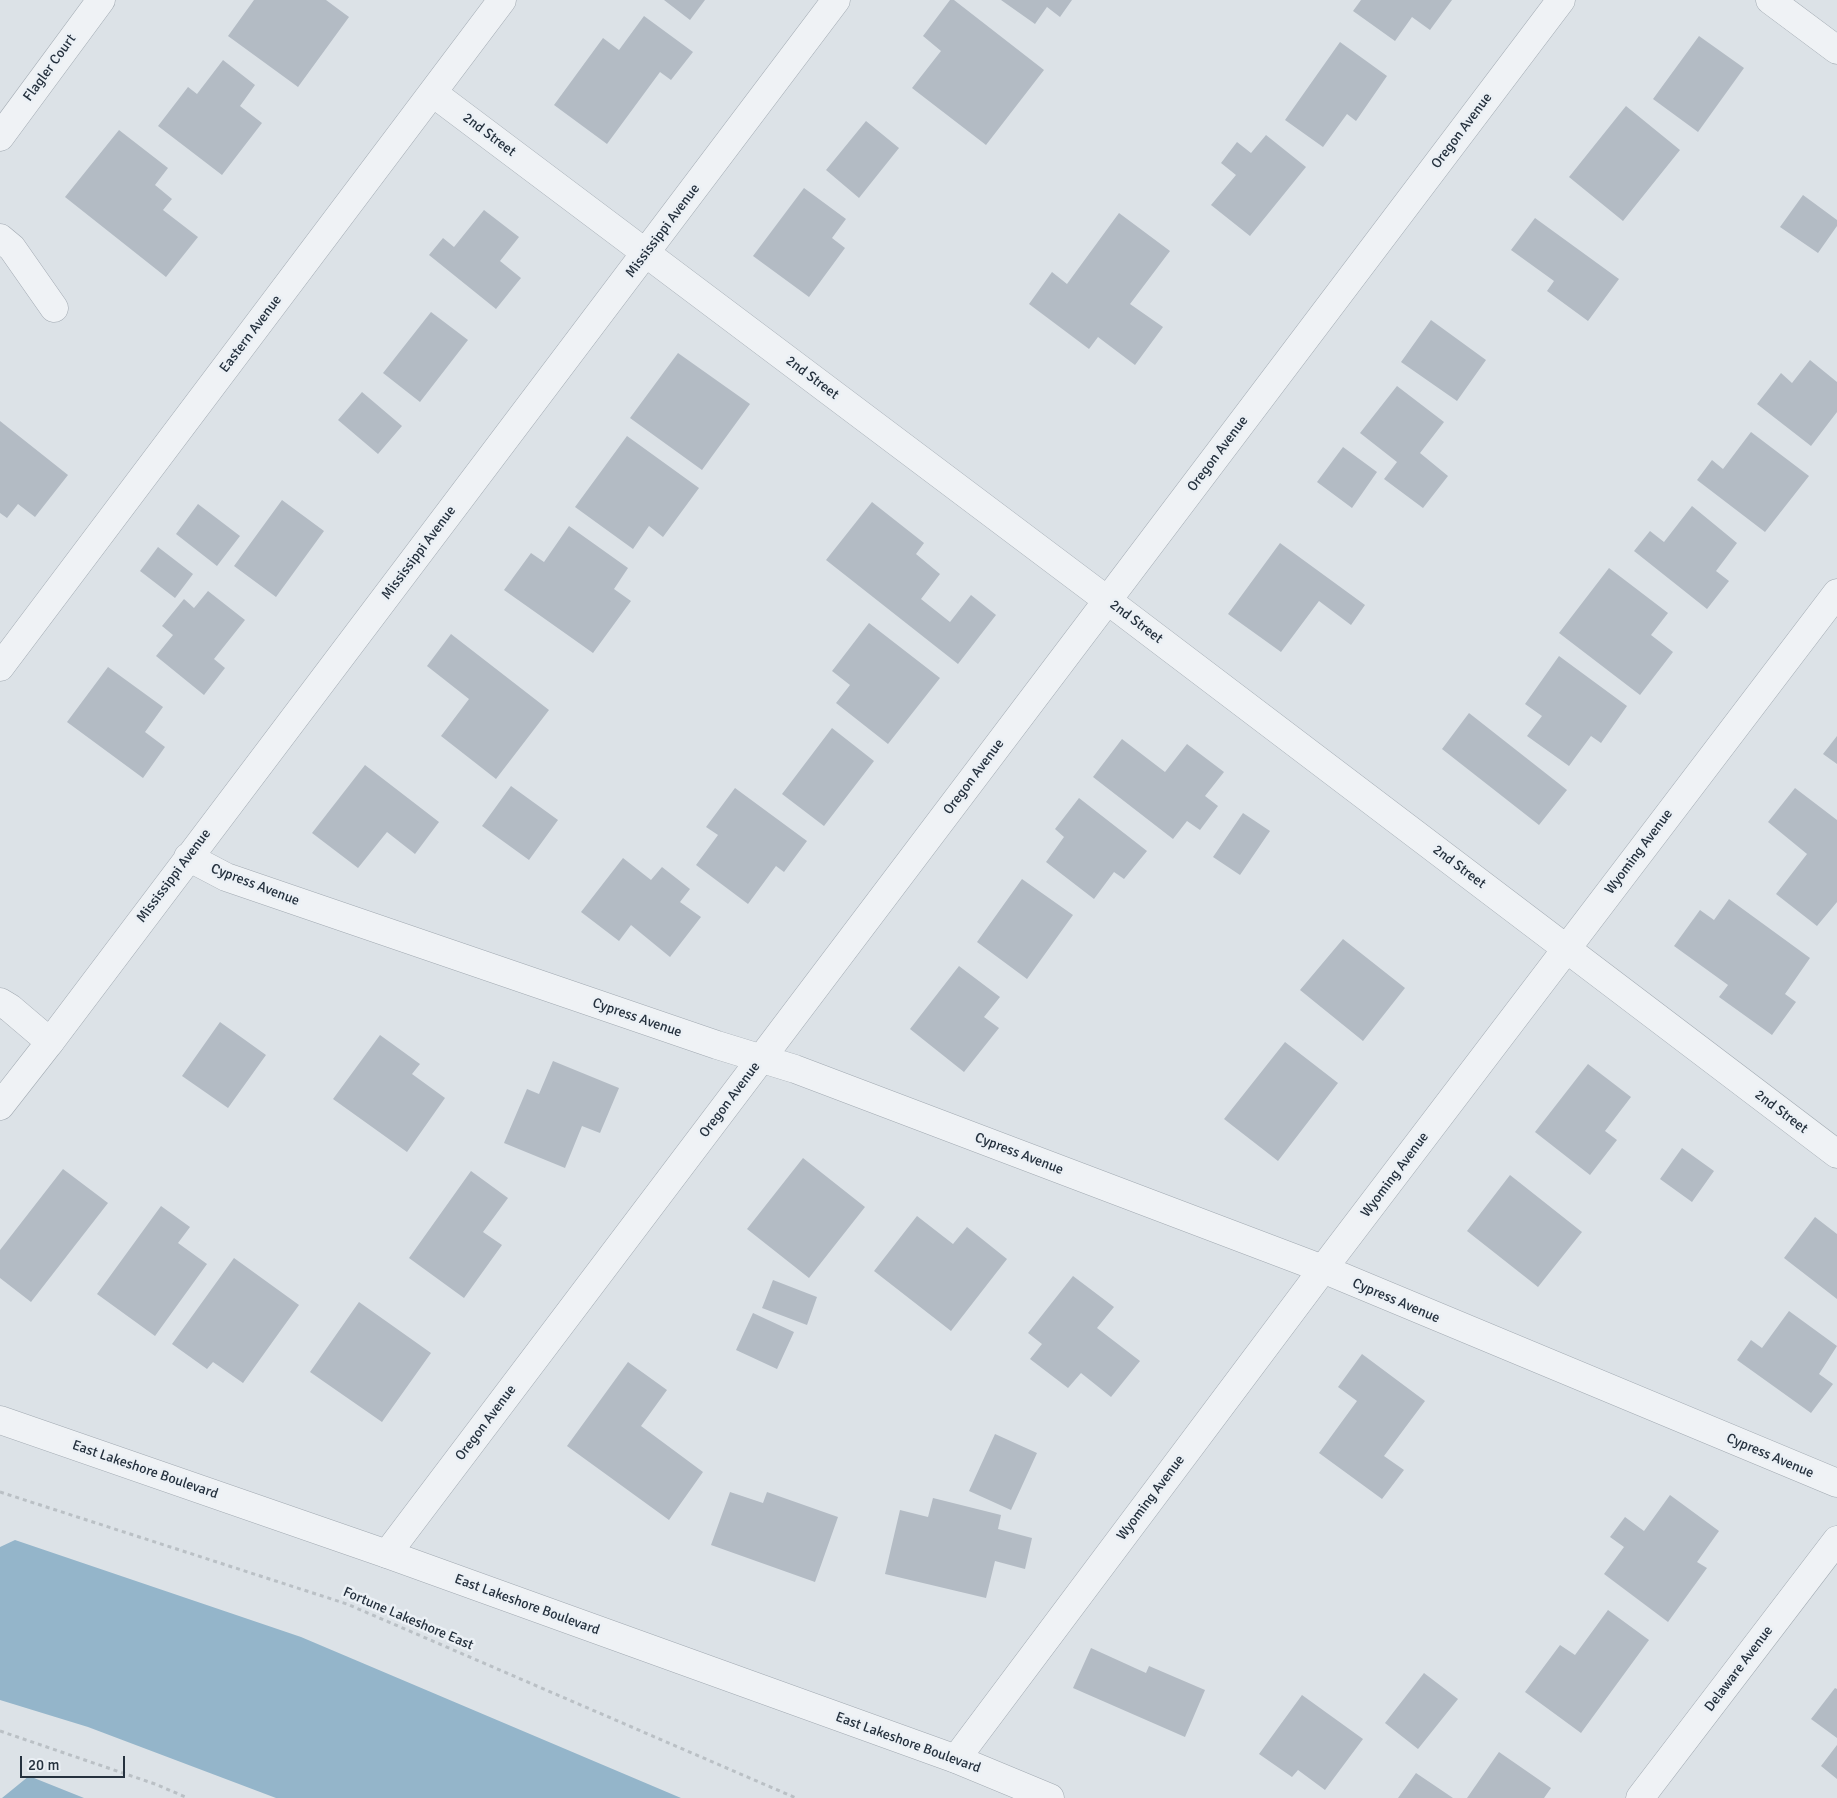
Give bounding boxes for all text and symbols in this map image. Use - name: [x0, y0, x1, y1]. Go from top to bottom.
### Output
- street label: Flagler Court: [20, 31, 80, 105]
- street label: Oregon Avenue: [1428, 90, 1496, 172]
- street label: 2nd Street: [459, 110, 519, 160]
- street label: Mississippi Avenue: [622, 181, 704, 281]
- street label: Eastern Avenue: [216, 292, 286, 376]
- street label: 2nd Street: [782, 353, 842, 403]
- street label: Oregon Avenue: [1184, 413, 1252, 495]
- street label: Mississippi Avenue: [378, 503, 460, 603]
- street label: 2nd Street: [1106, 597, 1166, 647]
- street label: Oregon Avenue: [940, 736, 1008, 818]
- street label: Wyoming Avenue: [1601, 806, 1677, 898]
- street label: Mississippi Avenue: [133, 826, 215, 926]
- street label: 2nd Street: [1429, 842, 1489, 892]
- street label: Cypress Avenue: [208, 860, 302, 910]
- street label: Cypress Avenue: [590, 995, 684, 1041]
- street label: Oregon Avenue: [696, 1059, 764, 1141]
- street label: 2nd Street: [1751, 1087, 1811, 1137]
- street label: Cypress Avenue: [972, 1129, 1066, 1179]
- street label: Wyoming Avenue: [1357, 1129, 1433, 1221]
- street label: Cypress Avenue: [1350, 1275, 1442, 1327]
- street label: Oregon Avenue: [452, 1382, 520, 1464]
- street label: Cypress Avenue: [1724, 1430, 1816, 1482]
- street label: East Lakeshore Boulevard: [70, 1437, 220, 1503]
- street label: Wyoming Avenue: [1113, 1452, 1189, 1544]
- street label: East Lakeshore Boulevard: [452, 1571, 602, 1639]
- street label: Fortune Lakeshore East: [340, 1584, 476, 1654]
- street label: Delaware Avenue: [1701, 1623, 1777, 1715]
- street label: East Lakeshore Boulevard: [833, 1709, 983, 1777]
- scale bar: [22, 1746, 128, 1778]
- text: 20 m: [28, 1756, 59, 1774]

